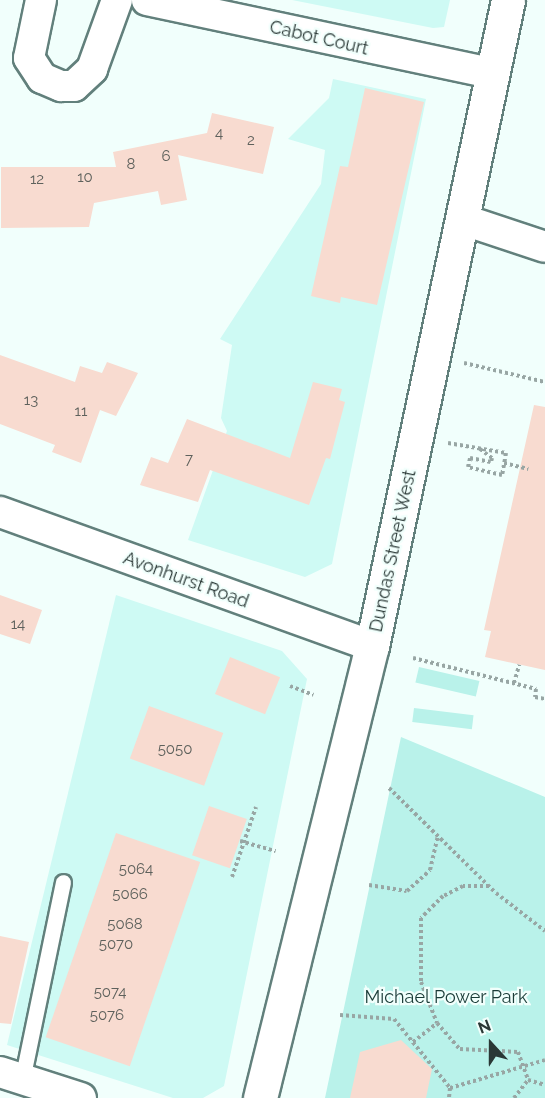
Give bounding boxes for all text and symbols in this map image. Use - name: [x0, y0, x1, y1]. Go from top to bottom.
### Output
- street label: Cabot Court: [268, 16, 370, 60]
- house number: 4: [215, 125, 223, 143]
- house number: 2: [247, 132, 255, 150]
- house number: 6: [161, 148, 171, 166]
- house number: 8: [127, 156, 135, 174]
- house number: 10: [77, 169, 93, 187]
- house number: 12: [30, 171, 44, 189]
- house number: 13: [24, 392, 38, 410]
- house number: 11: [75, 403, 87, 421]
- house number: 7: [185, 451, 193, 469]
- street label: Dundas Street West: [365, 468, 421, 634]
- street label: Avonhurst Road: [120, 547, 252, 613]
- house number: 14: [11, 616, 25, 634]
- house number: 5050: [158, 741, 192, 759]
- house number: 5064: [119, 861, 153, 879]
- house number: 5066: [112, 886, 148, 904]
- house number: 5068: [107, 916, 143, 934]
- house number: 5070: [99, 936, 133, 954]
- house number: 5074: [94, 984, 126, 1002]
- park label: Michael Power Park: [364, 986, 528, 1008]
- house number: 5076: [90, 1007, 124, 1025]
- north arrow: [461, 1014, 521, 1074]
- text: N: [475, 1016, 493, 1038]

